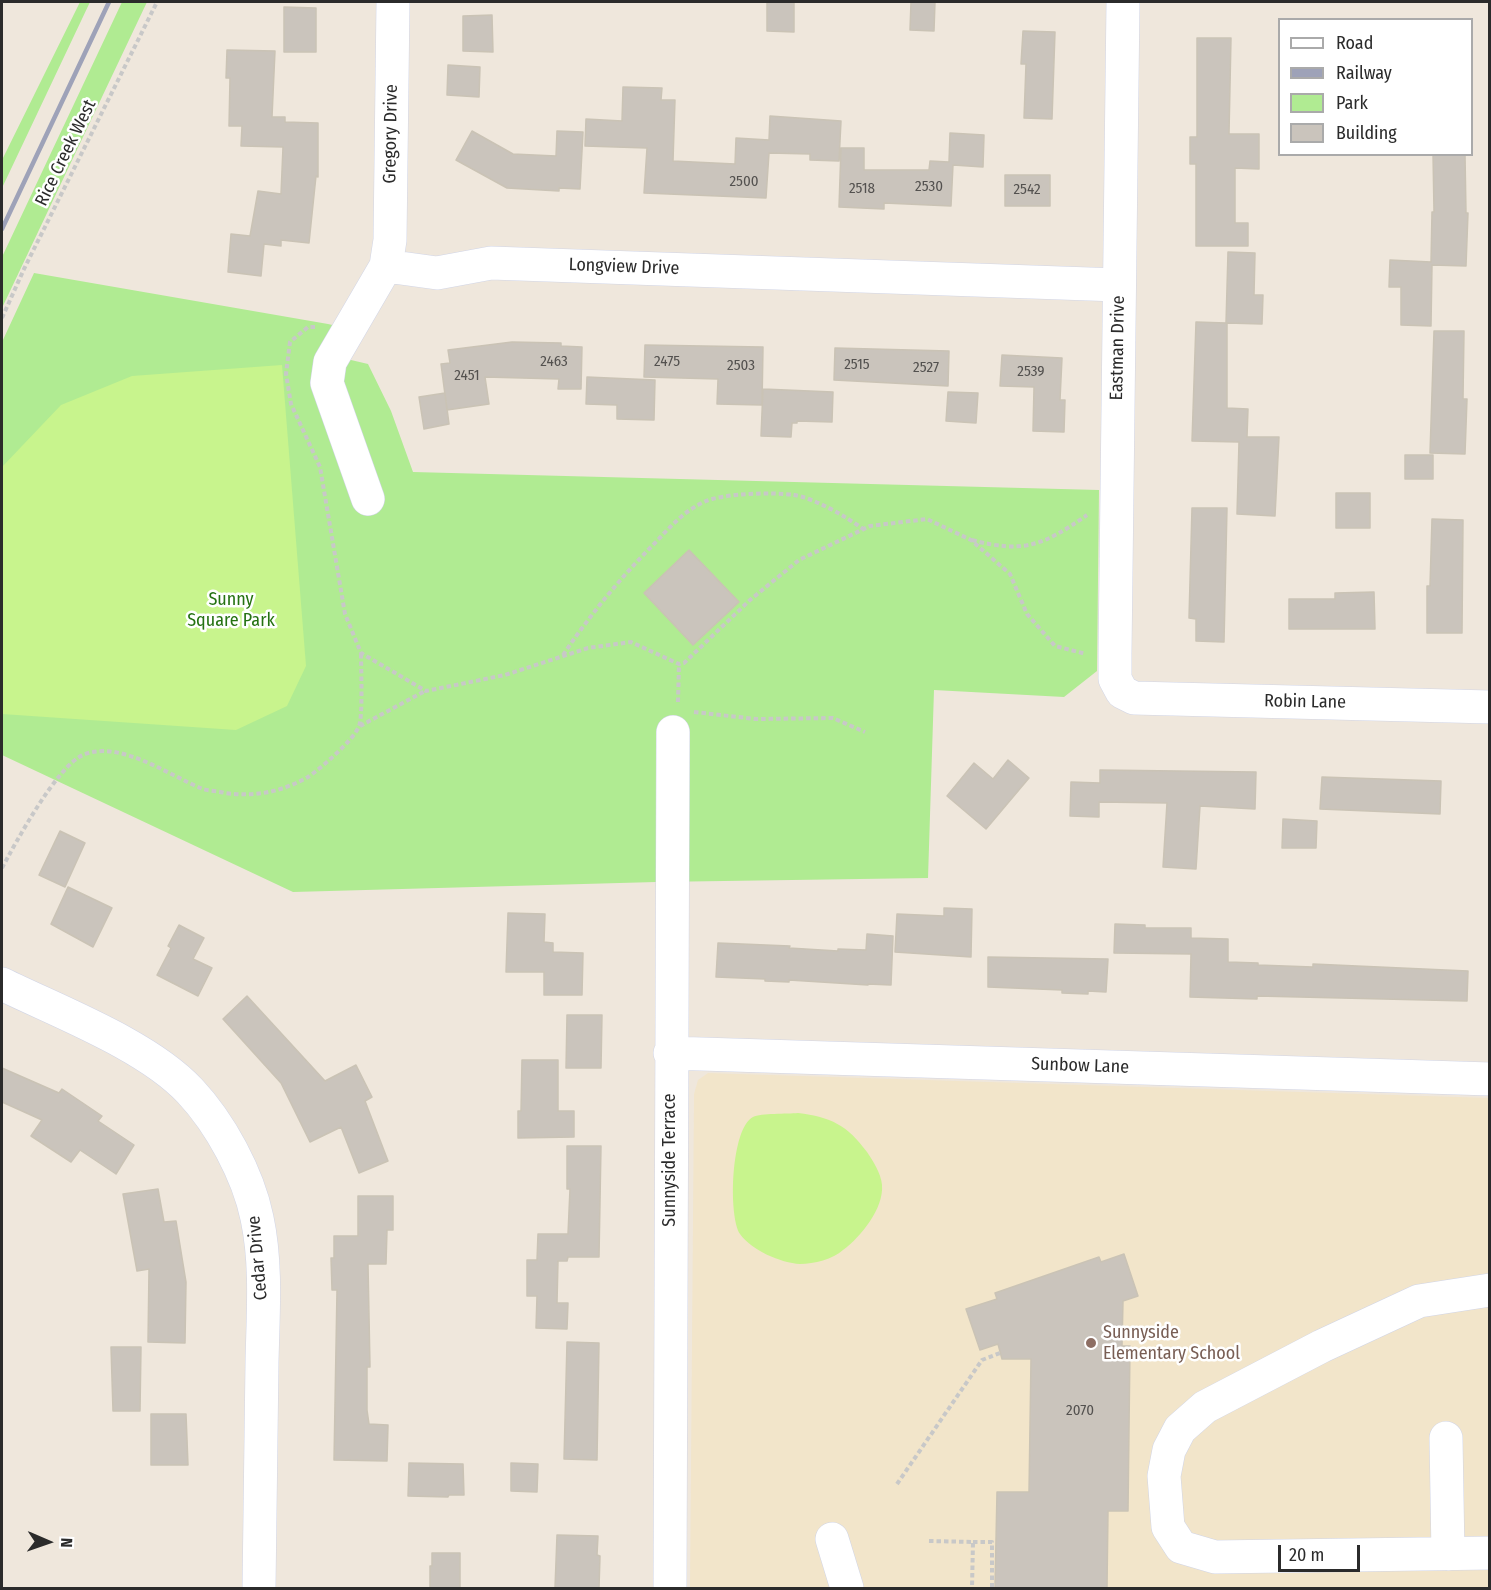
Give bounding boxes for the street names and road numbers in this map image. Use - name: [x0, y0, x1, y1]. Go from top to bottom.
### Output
- street label: Gregory Drive: [379, 84, 403, 184]
- street label: Rice Creek West: [31, 96, 101, 210]
- street label: Longview Drive: [568, 254, 680, 280]
- street label: Eastman Drive: [1106, 295, 1130, 401]
- street label: Robin Lane: [1264, 690, 1346, 714]
- street label: Sunbow Lane: [1031, 1053, 1129, 1079]
- street label: Sunnyside Terrace: [659, 1093, 681, 1227]
- street label: Cedar Drive: [244, 1215, 272, 1301]

